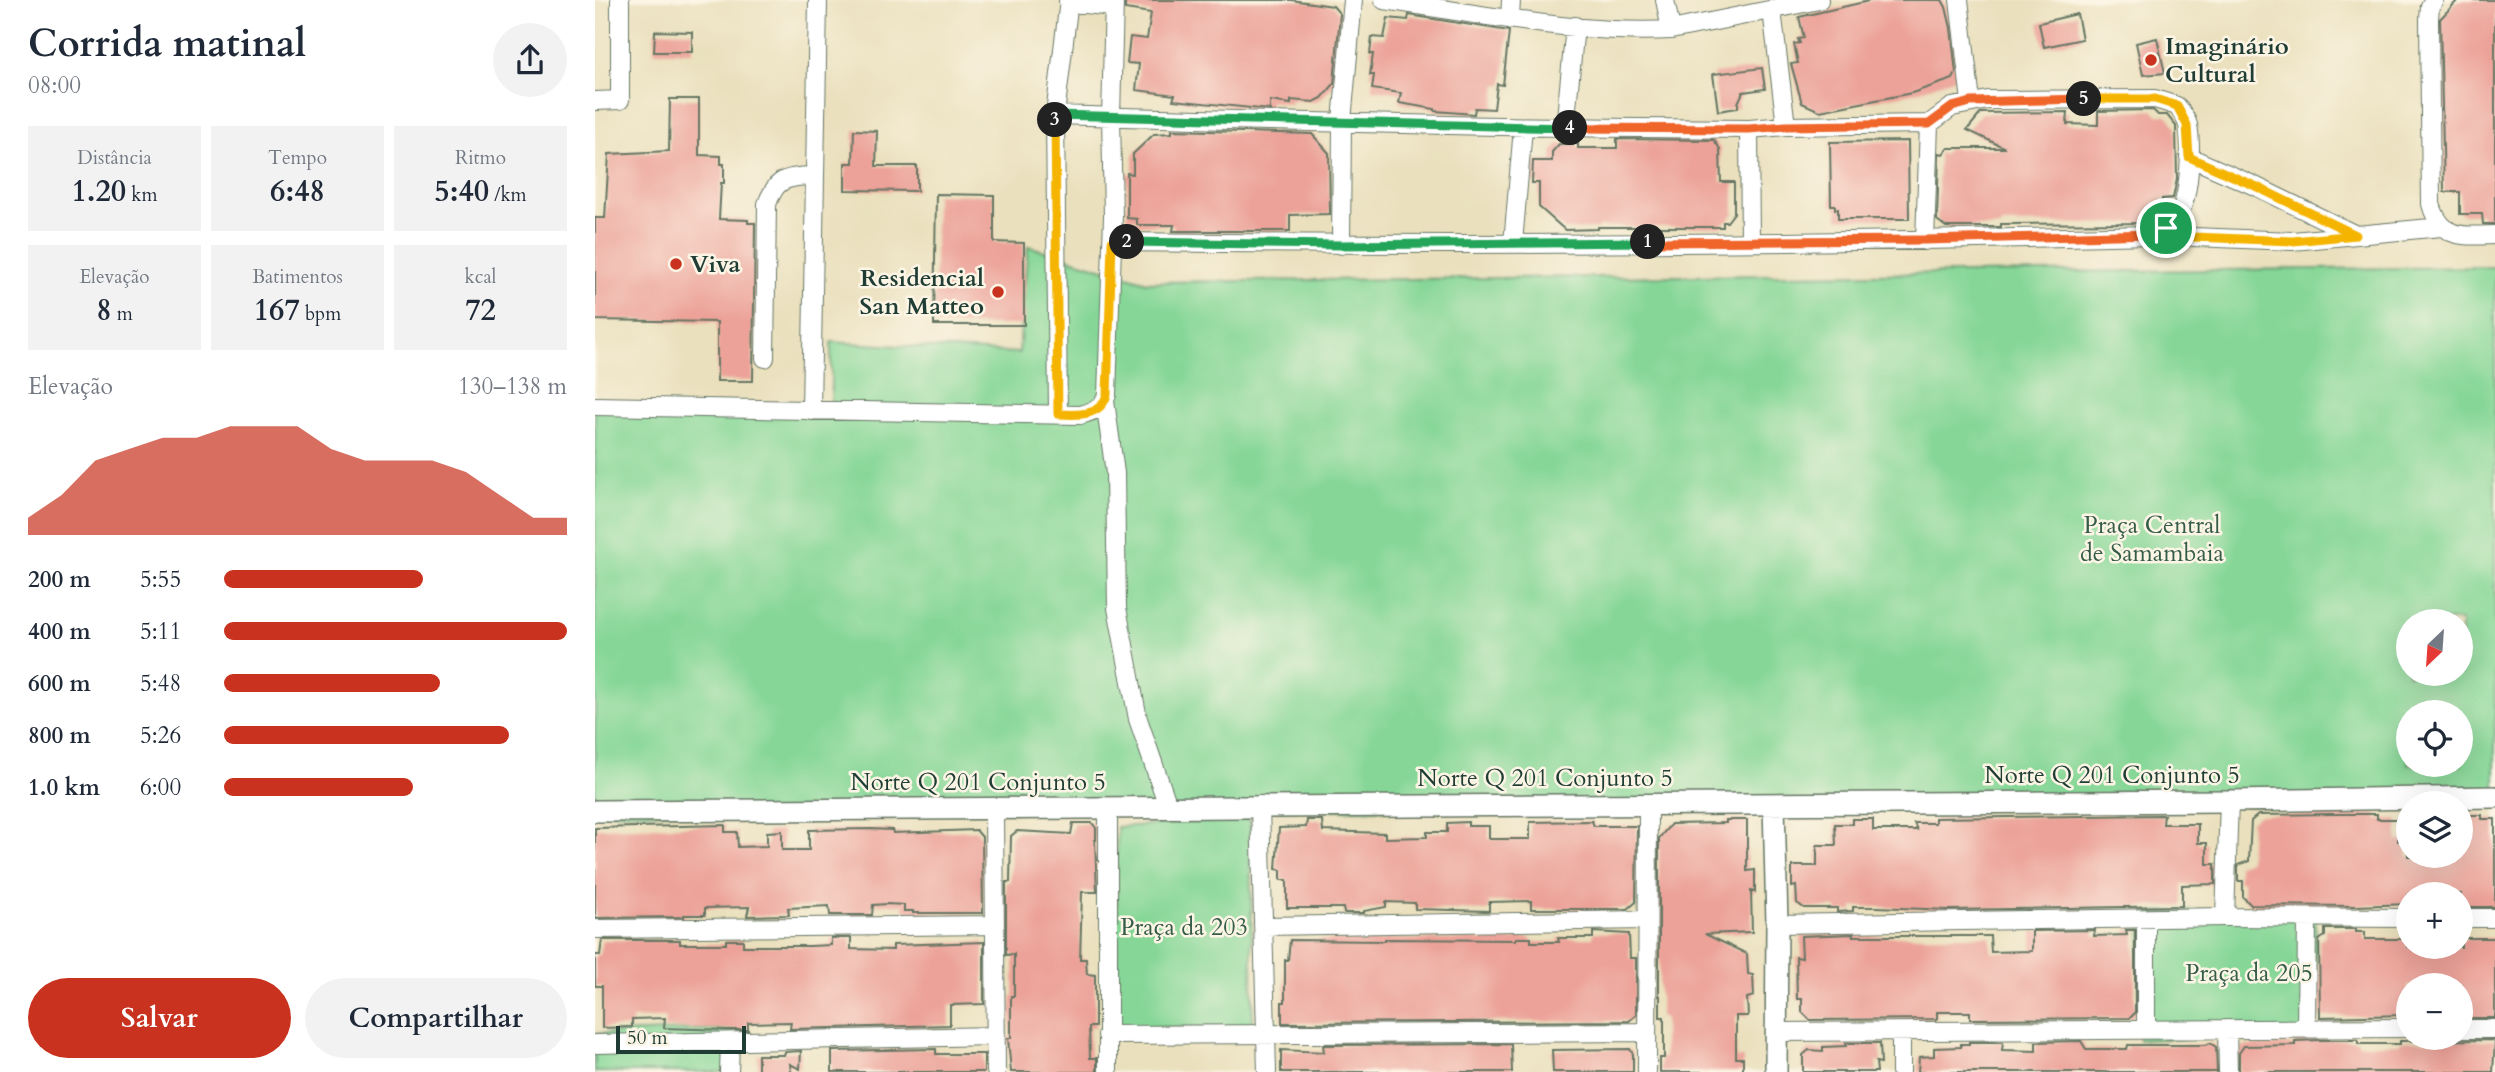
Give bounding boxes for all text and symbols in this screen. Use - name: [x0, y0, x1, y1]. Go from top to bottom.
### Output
- text: Corrida matinal: [28, 18, 306, 70]
- button: share: [493, 23, 567, 97]
- place label: Imaginário Cultural: [2165, 30, 2289, 91]
- marker: Imaginário Cultural: [2143, 52, 2159, 68]
- text: 08:00: [28, 70, 81, 101]
- pin: 5: [2067, 82, 2101, 116]
- text: 5: [2079, 85, 2088, 111]
- pin: 3: [1037, 102, 1072, 138]
- text: 3: [1050, 106, 1059, 132]
- pin: 4: [1553, 110, 1587, 146]
- text: 4: [1565, 114, 1574, 140]
- text: Distância: [77, 145, 152, 171]
- text: Tempo: [268, 145, 327, 171]
- text: Ritmo: [455, 145, 506, 171]
- text: 1.20: [71, 171, 126, 212]
- text: 6:48: [270, 171, 325, 212]
- text: 5:40: [434, 171, 489, 212]
- text: km: [126, 182, 158, 208]
- text: /km: [489, 182, 527, 208]
- pin: [2136, 198, 2196, 258]
- icon: arrive: [2147, 209, 2185, 247]
- pin: 2: [1109, 224, 1145, 260]
- pin: 1: [1631, 224, 1665, 260]
- text: 2: [1122, 228, 1131, 254]
- text: 1: [1643, 228, 1652, 254]
- place label: Viva: [690, 248, 740, 281]
- marker: Viva: [668, 256, 684, 272]
- place label: Residencial San Matteo: [860, 262, 984, 323]
- text: Elevação: [79, 264, 150, 290]
- text: Batimentos: [252, 264, 343, 290]
- text: kcal: [465, 264, 496, 290]
- marker: Residencial San Matteo: [990, 284, 1006, 300]
- text: 8: [96, 290, 112, 331]
- text: 167: [254, 290, 300, 331]
- text: 72: [465, 290, 496, 331]
- text: m: [112, 301, 133, 327]
- text: bpm: [300, 301, 341, 327]
- text: Elevação: [28, 371, 113, 402]
- text: 130–138 m: [458, 371, 567, 402]
- park label: Praça Central de Samambaia: [2080, 509, 2225, 570]
- text: 200 m: [28, 564, 91, 595]
- text: 5:55: [140, 564, 181, 595]
- north arrow: [2396, 609, 2473, 686]
- map controls: [2396, 609, 2473, 1050]
- text: 400 m: [28, 616, 91, 647]
- text: 5:11: [140, 616, 181, 647]
- text: 600 m: [28, 668, 91, 699]
- text: 5:48: [140, 668, 181, 699]
- button: locate: [2396, 700, 2473, 777]
- text: 800 m: [28, 720, 91, 751]
- text: 5:26: [140, 720, 181, 751]
- street label: Norte Q 201 Conjunto 5: [1984, 759, 2240, 792]
- street label: Norte Q 201 Conjunto 5: [1417, 762, 1673, 795]
- street label: Norte Q 201 Conjunto 5: [850, 766, 1106, 799]
- text: 1.0 km: [28, 772, 100, 803]
- text: 6:00: [140, 772, 181, 803]
- button: layers: [2396, 791, 2473, 868]
- button: +: [2396, 882, 2473, 959]
- park label: Praça da 203: [1120, 911, 1248, 944]
- park label: Praça da 205: [2185, 957, 2313, 990]
- button: −: [2396, 973, 2473, 1050]
- button: Salvar: [28, 978, 291, 1058]
- button: Compartilhar: [305, 978, 567, 1058]
- scale bar: [616, 1023, 745, 1055]
- text: 50 m: [627, 1025, 668, 1051]

